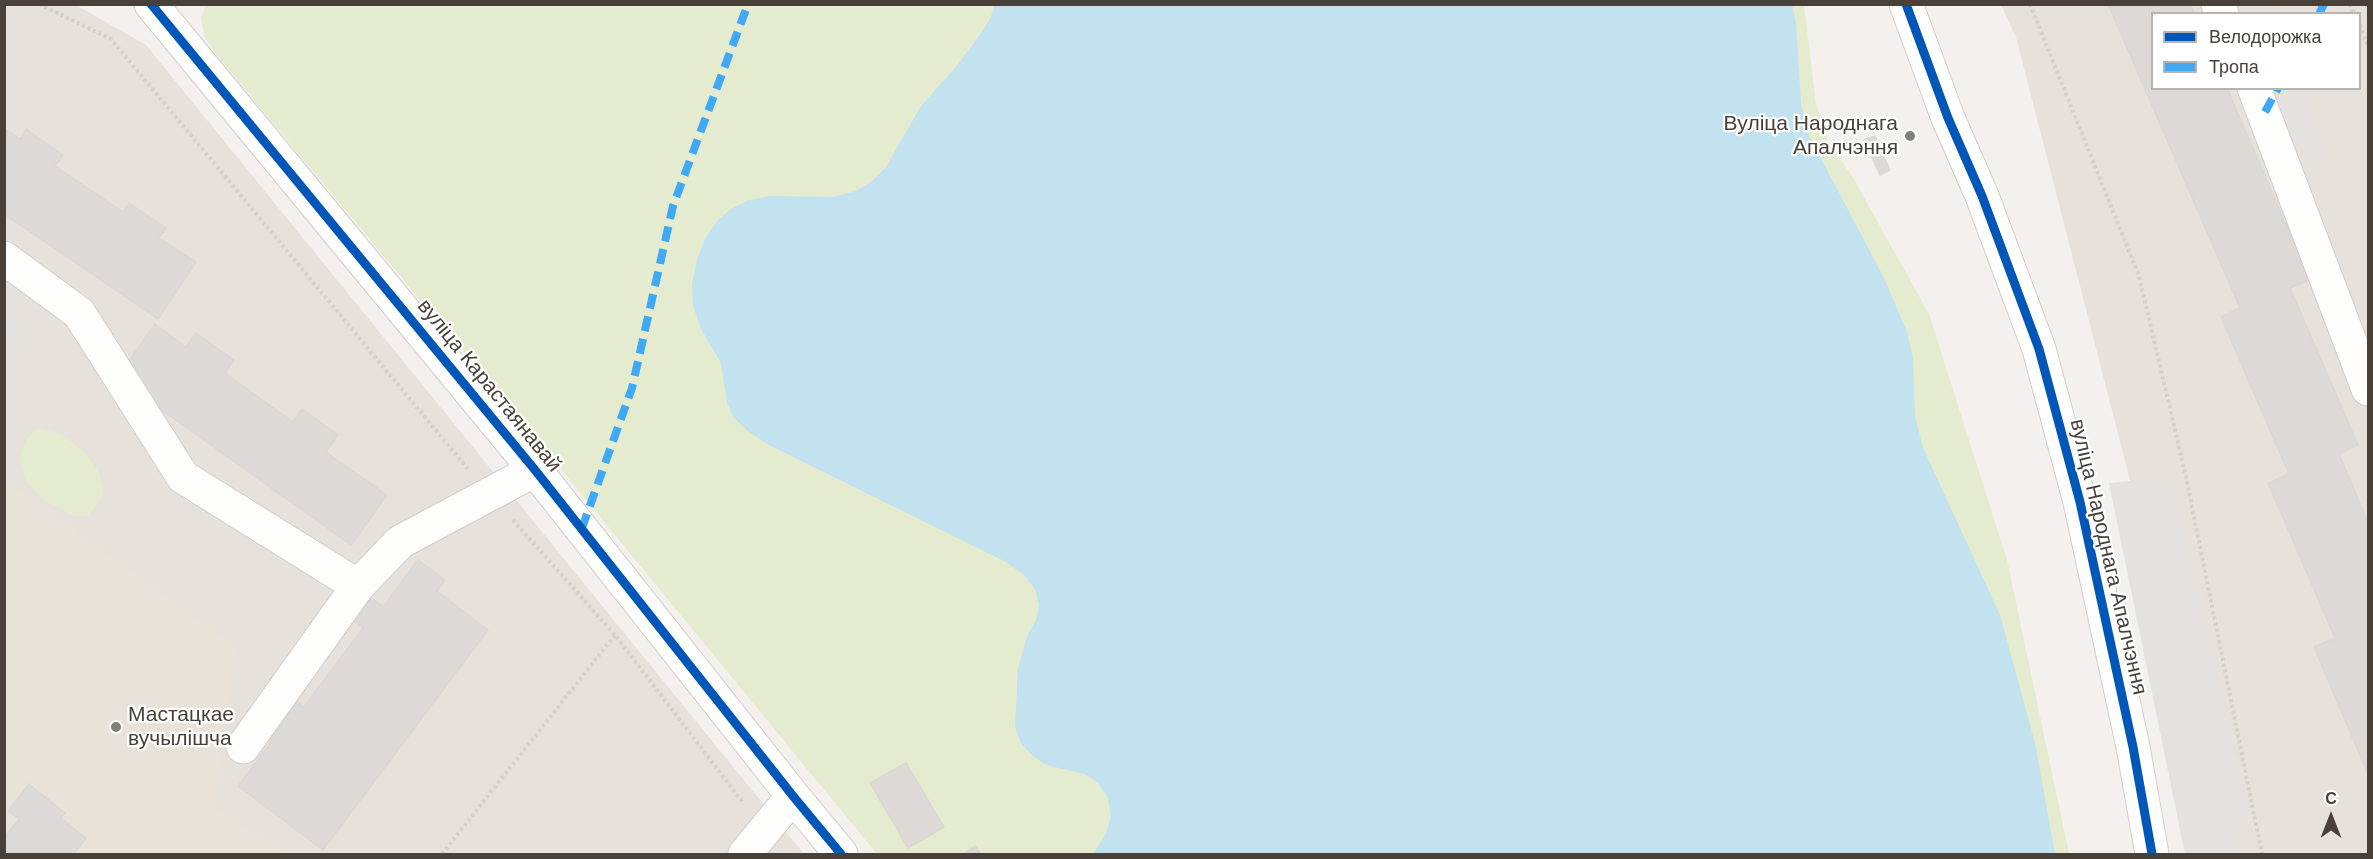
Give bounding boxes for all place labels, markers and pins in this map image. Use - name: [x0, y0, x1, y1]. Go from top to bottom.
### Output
- place label: Вуліца Народнага Апалчэння: [1724, 111, 1898, 161]
- marker: Вуліца Народнага Апалчэння: [1903, 129, 1917, 143]
- place label: Мастацкае вучылішча: [128, 702, 234, 752]
- marker: Мастацкае вучылішча: [109, 720, 123, 734]

